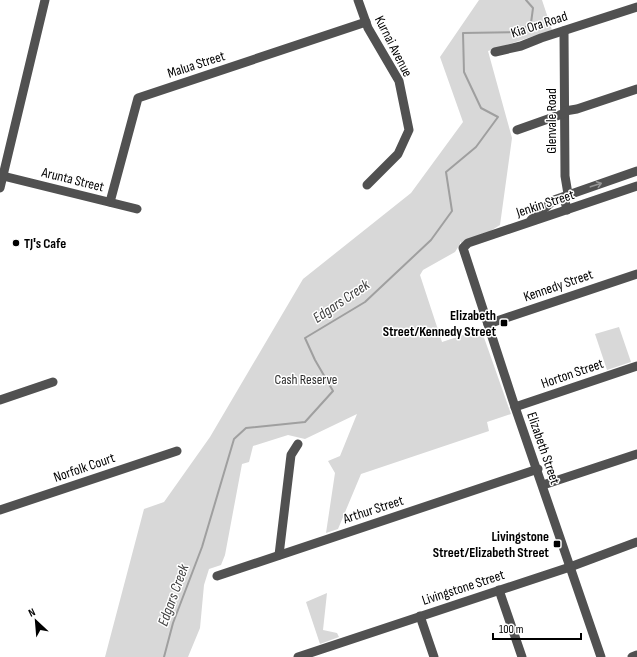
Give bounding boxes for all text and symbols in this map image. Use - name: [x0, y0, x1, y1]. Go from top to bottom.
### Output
- street label: Kia Ora Road: [509, 7, 570, 42]
- street label: Kurnai Avenue: [371, 13, 416, 80]
- street label: Malua Street: [165, 47, 227, 82]
- street label: Glenvale Road: [543, 88, 560, 154]
- street label: Arunta Street: [39, 163, 106, 195]
- one-way arrow: [590, 181, 603, 188]
- street label: Jenkin Street: [513, 186, 576, 221]
- place label: TJ's Cafe: [24, 235, 66, 252]
- marker: TJ's Cafe: [11, 238, 21, 248]
- street label: Kennedy Street: [521, 266, 595, 305]
- water label: Edgars Creek: [309, 275, 374, 327]
- place label: Elizabeth Street/Kennedy Street: [383, 307, 496, 340]
- marker: Elizabeth Street/Kennedy Street: [499, 318, 509, 328]
- street label: Horton Street: [539, 355, 606, 392]
- park label: Cash Reserve: [275, 371, 337, 388]
- street label: Elizabeth Street: [523, 410, 564, 486]
- street label: Norfolk Court: [51, 449, 117, 486]
- street label: Arthur Street: [340, 492, 405, 528]
- place label: Livingstone Street/Elizabeth Street: [433, 528, 549, 561]
- marker: Livingstone Street/Elizabeth Street: [552, 539, 562, 549]
- water label: Edgars Creek: [154, 561, 194, 629]
- street label: Livingstone Street: [420, 566, 507, 609]
- north arrow: [16, 601, 56, 641]
- text: N: [26, 605, 37, 620]
- scale bar: [493, 615, 581, 641]
- text: 100 m: [499, 622, 524, 637]

